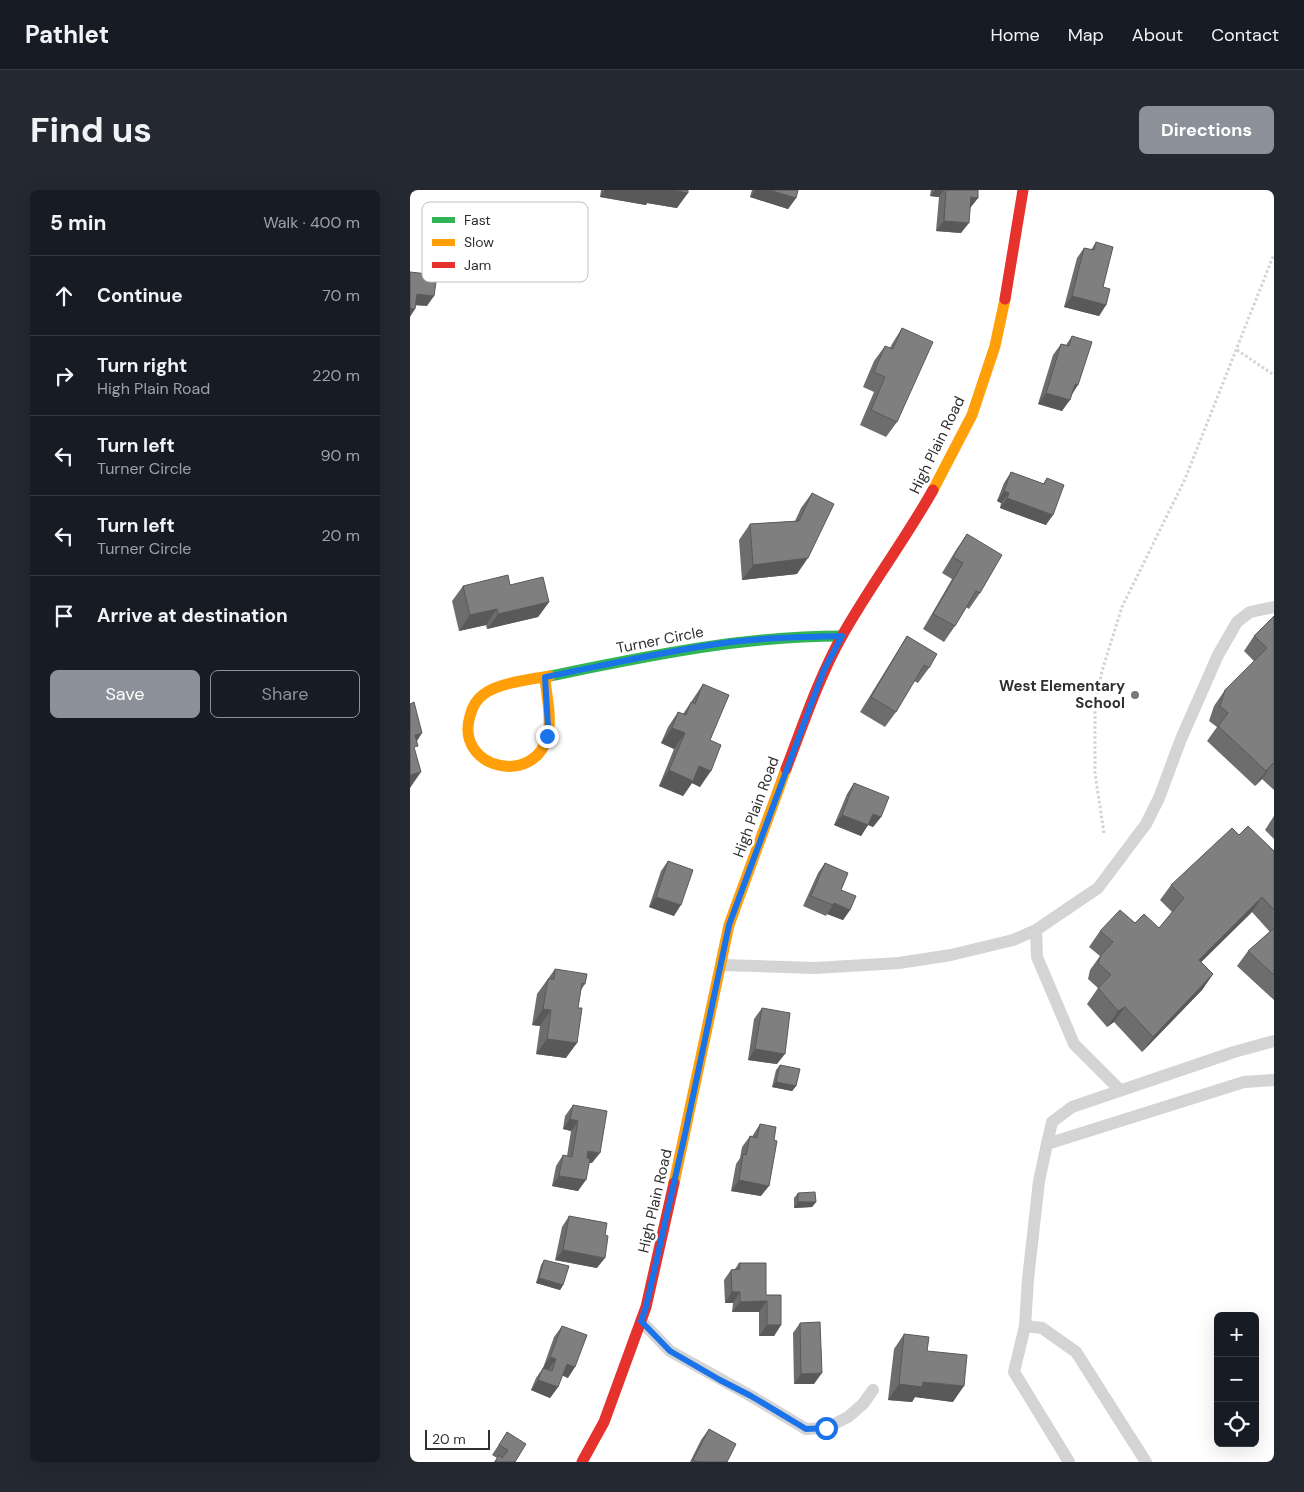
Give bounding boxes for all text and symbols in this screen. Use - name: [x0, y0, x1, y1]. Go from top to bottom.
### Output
- text: Pathlet: [25, 19, 109, 50]
- text: Home: [990, 23, 1040, 47]
- text: Map: [1068, 23, 1104, 47]
- text: About: [1132, 23, 1183, 47]
- text: Contact: [1211, 23, 1279, 47]
- button: Directions: [1139, 106, 1274, 154]
- text: Find us: [30, 107, 152, 153]
- legend: [422, 202, 588, 282]
- text: 5 min: [50, 209, 106, 237]
- text: Fast: [464, 211, 491, 229]
- text: Walk · 400 m: [263, 212, 360, 233]
- text: Slow: [464, 233, 494, 251]
- text: Jam: [464, 256, 491, 274]
- icon: ahead: [50, 282, 78, 310]
- text: Continue: [97, 283, 183, 308]
- text: 70 m: [322, 285, 360, 306]
- text: Turn right: [97, 353, 187, 378]
- icon: right: [50, 362, 78, 390]
- text: 220 m: [312, 365, 360, 386]
- text: High Plain Road: [97, 378, 210, 399]
- street label: High Plain Road: [905, 393, 969, 497]
- text: Turn left: [97, 433, 175, 458]
- icon: left: [50, 442, 78, 470]
- text: 90 m: [320, 445, 360, 466]
- text: Turner Circle: [97, 458, 191, 479]
- text: Turn left: [97, 513, 175, 538]
- icon: left: [50, 522, 78, 550]
- text: 20 m: [321, 525, 360, 546]
- text: Turner Circle: [97, 538, 191, 559]
- icon: arrive: [50, 602, 78, 630]
- text: Arrive at destination: [97, 603, 288, 628]
- street label: Turner Circle: [615, 622, 705, 658]
- button: Save: [50, 670, 200, 718]
- button: Share: [210, 670, 360, 718]
- place label: West Elementary School: [999, 676, 1125, 713]
- marker: West Elementary School: [1129, 689, 1141, 701]
- route end: [536, 725, 559, 748]
- street label: High Plain Road: [728, 754, 784, 860]
- street label: High Plain Road: [633, 1147, 677, 1255]
- map controls: [1214, 1312, 1259, 1447]
- button: +: [1214, 1312, 1259, 1357]
- button: −: [1214, 1357, 1259, 1402]
- button: locate: [1214, 1402, 1259, 1447]
- route start: [815, 1417, 838, 1440]
- scale bar: [425, 1427, 490, 1450]
- text: 20 m: [432, 1430, 466, 1448]

